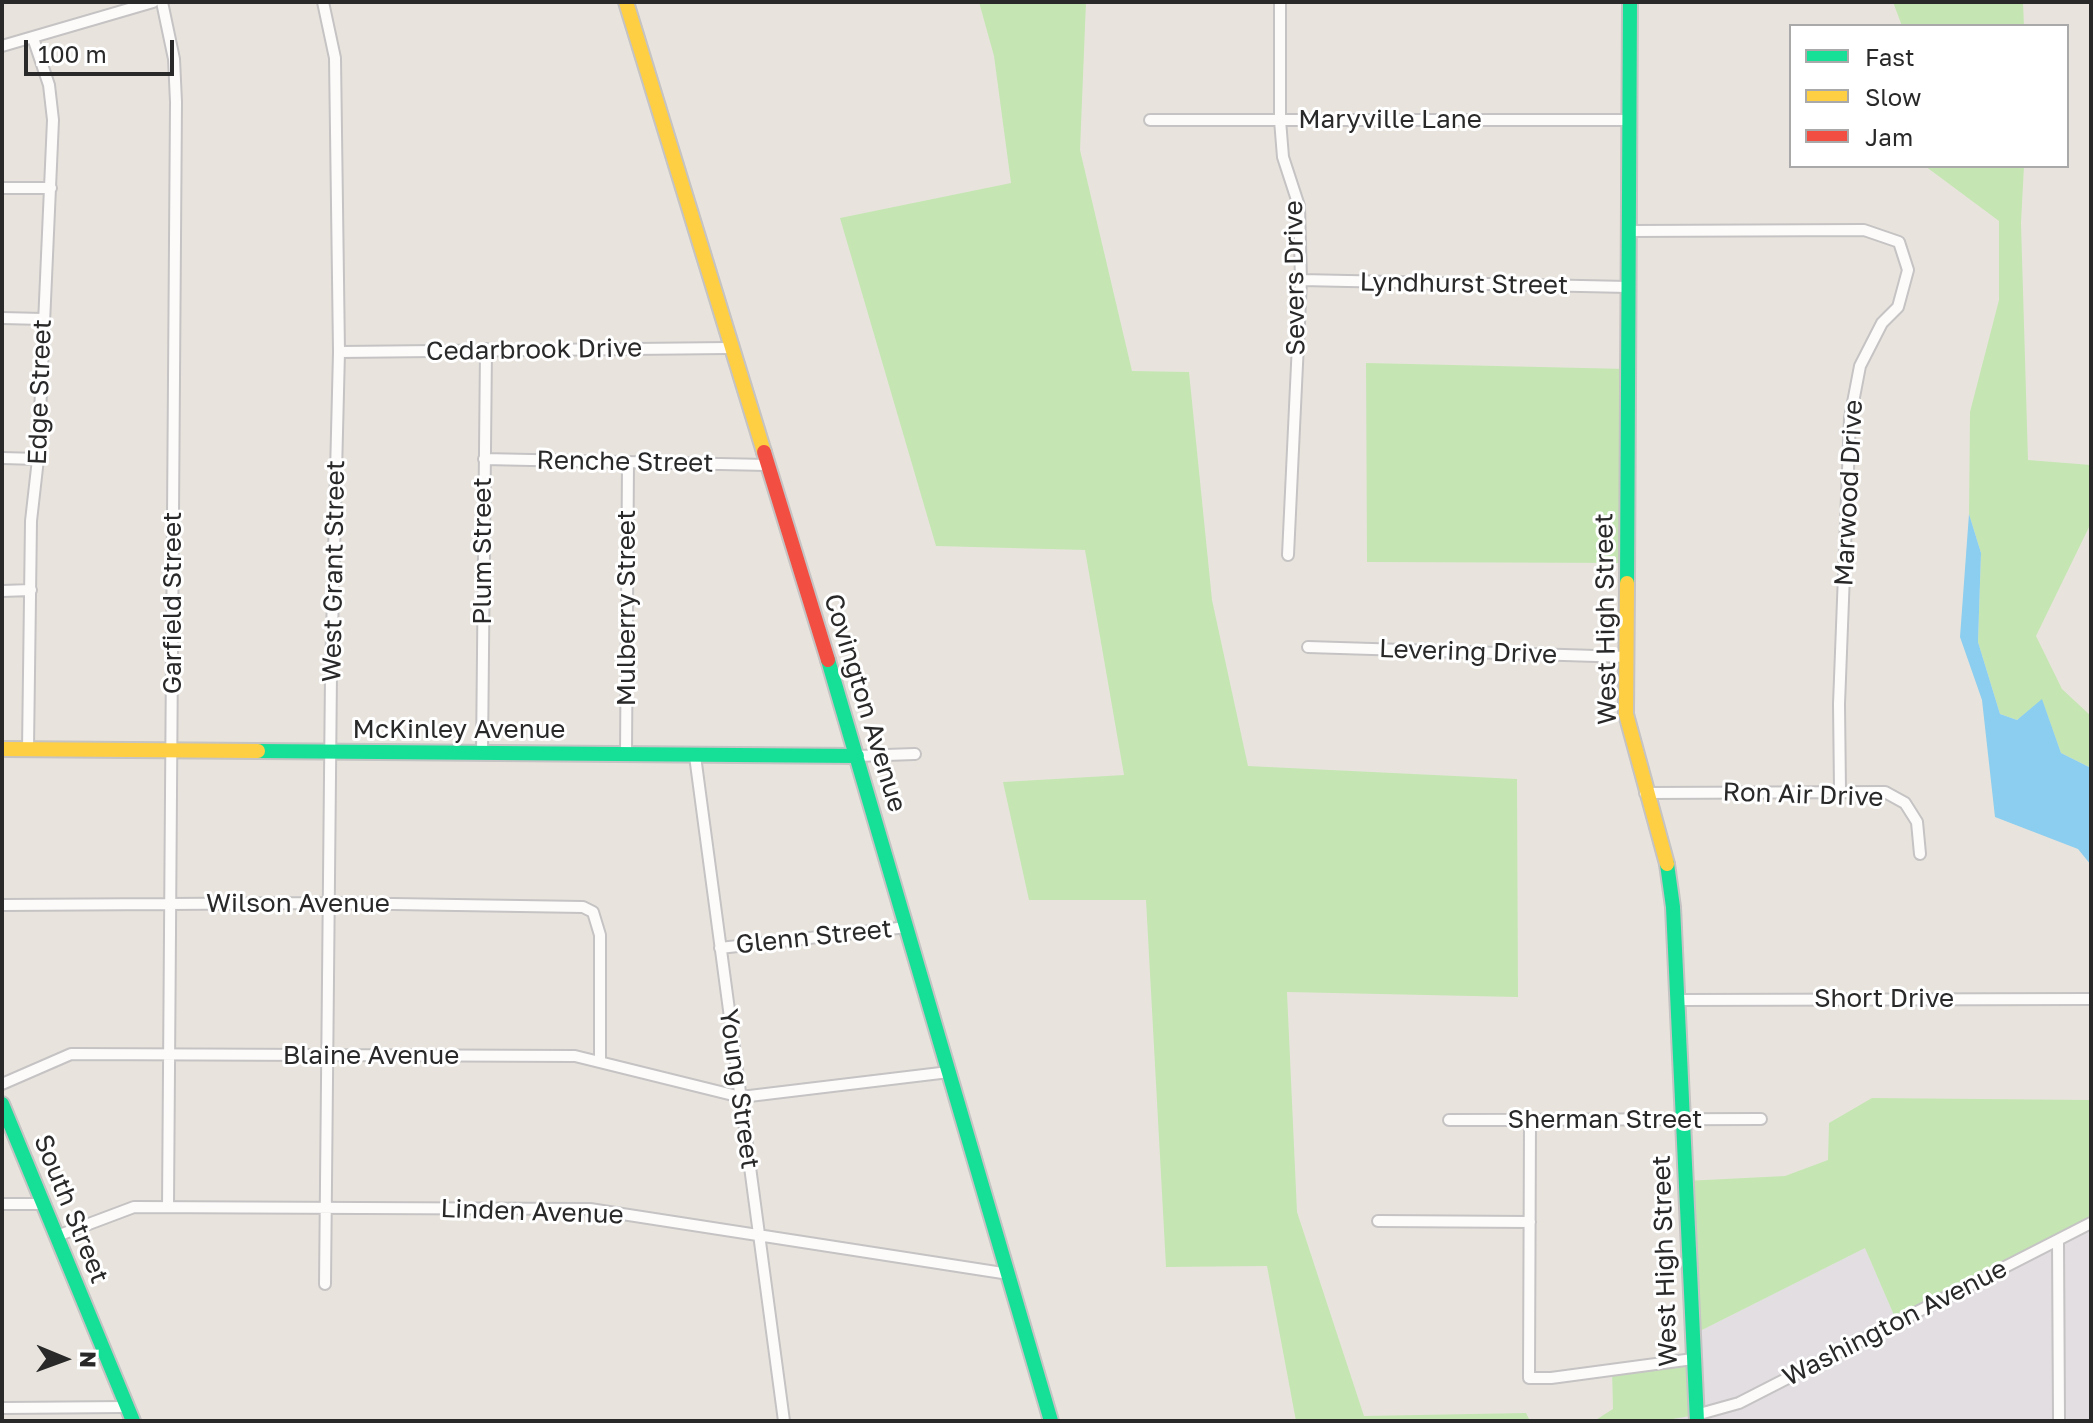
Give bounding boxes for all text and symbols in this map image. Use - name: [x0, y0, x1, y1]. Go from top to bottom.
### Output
- scale bar: [28, 24, 178, 74]
- legend: [1789, 24, 2069, 168]
- text: 100 m: [38, 39, 107, 68]
- text: Fast: [1865, 42, 1915, 71]
- text: Slow: [1865, 82, 1921, 111]
- street label: Maryville Lane: [1298, 104, 1482, 136]
- text: Jam: [1865, 122, 1913, 151]
- street label: Severs Drive: [1278, 200, 1312, 356]
- street label: Lyndhurst Street: [1359, 267, 1569, 301]
- street label: Edge Street: [22, 318, 58, 466]
- street label: Cedarbrook Drive: [426, 333, 642, 367]
- street label: Marwood Drive: [1829, 399, 1869, 587]
- street label: Renche Street: [536, 445, 714, 479]
- street label: West Grant Street: [316, 460, 352, 682]
- street label: Plum Street: [467, 477, 499, 625]
- street label: Mulberry Street: [611, 510, 643, 706]
- street label: Garfield Street: [157, 512, 189, 694]
- street label: West High Street: [1589, 513, 1623, 725]
- street label: Covington Avenue: [817, 590, 913, 816]
- street label: Levering Drive: [1378, 633, 1558, 671]
- street label: McKinley Avenue: [353, 714, 565, 746]
- street label: Ron Air Drive: [1722, 777, 1884, 813]
- street label: Wilson Avenue: [206, 888, 390, 920]
- street label: Glenn Street: [734, 913, 894, 961]
- street label: Short Drive: [1814, 983, 1954, 1015]
- street label: Young Street: [712, 1007, 766, 1171]
- street label: Blaine Avenue: [283, 1040, 459, 1072]
- street label: Sherman Street: [1508, 1104, 1702, 1136]
- street label: South Street: [27, 1130, 115, 1288]
- street label: West High Street: [1646, 1155, 1684, 1367]
- street label: Linden Avenue: [440, 1193, 624, 1231]
- street label: Washington Avenue: [1778, 1253, 2012, 1393]
- north arrow: [24, 1319, 104, 1399]
- text: N: [75, 1351, 102, 1368]

